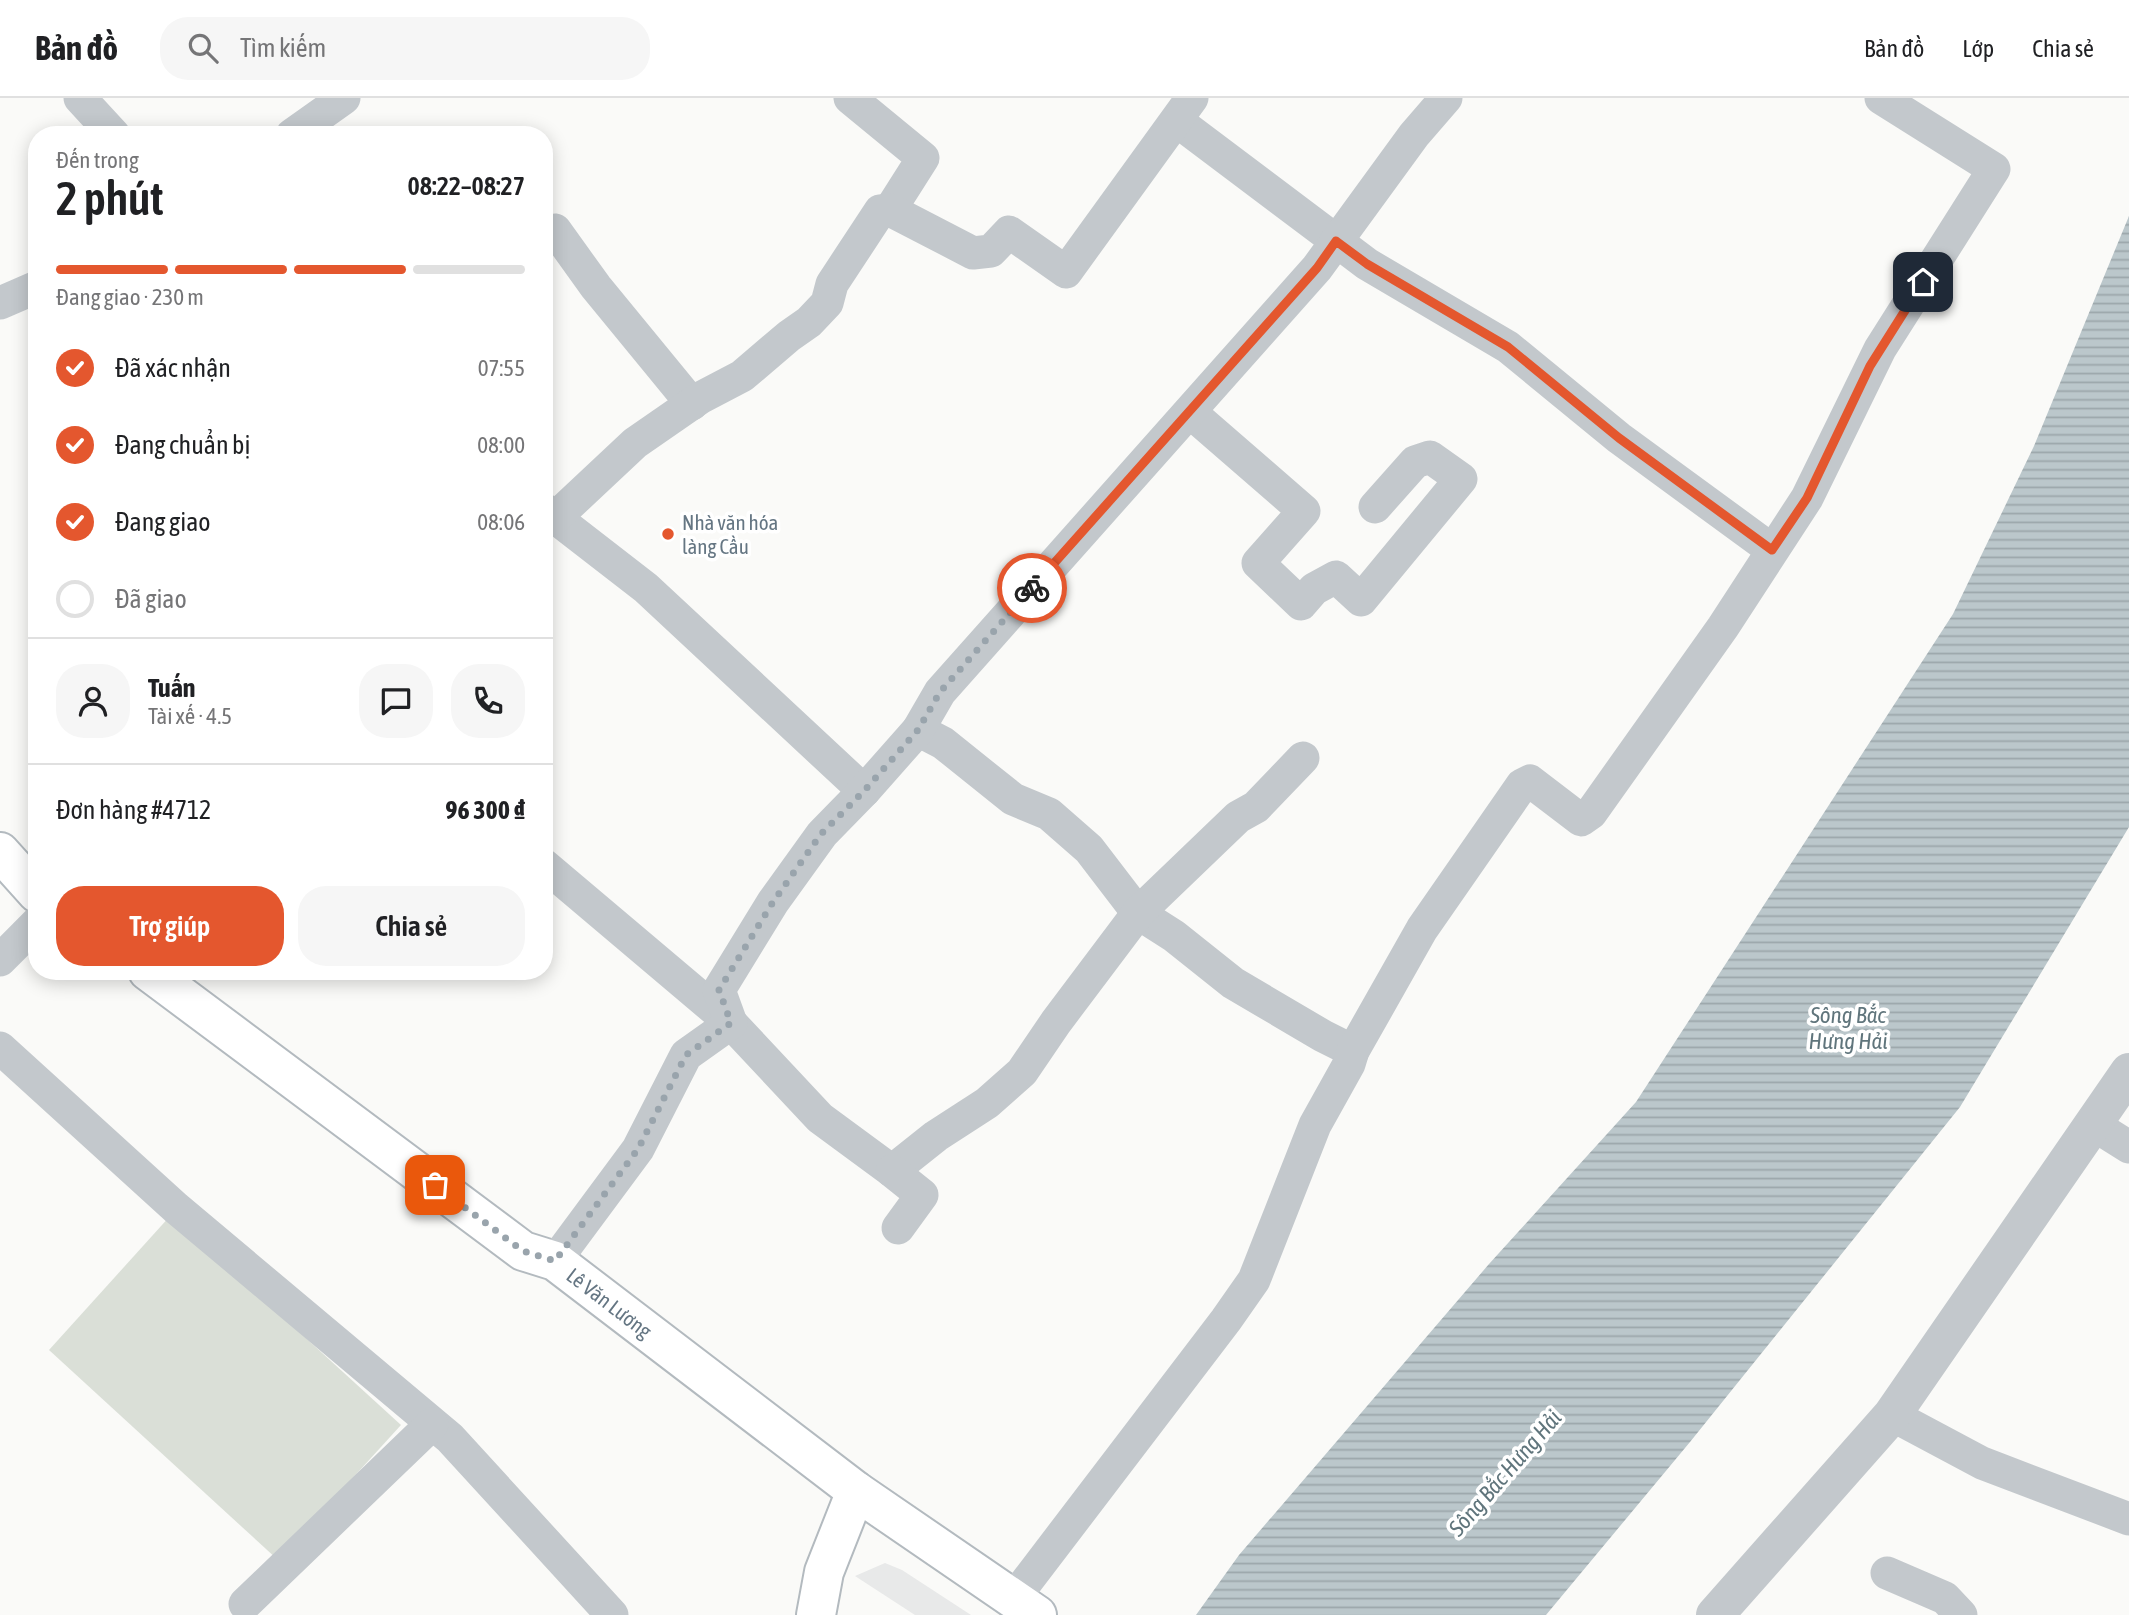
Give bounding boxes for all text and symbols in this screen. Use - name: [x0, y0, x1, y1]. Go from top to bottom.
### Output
- search box: [160, 17, 650, 80]
- text: Bản đồ: [35, 29, 118, 67]
- icon: search: [184, 29, 222, 67]
- text: Tìm kiếm: [240, 33, 326, 63]
- text: Bản đồ: [1864, 35, 1924, 62]
- text: Lớp: [1962, 35, 1994, 62]
- text: Chia sẻ: [2032, 35, 2094, 62]
- text: Đến trong: [56, 147, 139, 173]
- text: 08:22–08:27: [408, 171, 525, 201]
- text: 2 phút: [56, 172, 164, 225]
- pin: [1893, 252, 1953, 312]
- icon: home: [1904, 263, 1942, 301]
- text: Đang giao · 230 m: [56, 284, 204, 310]
- icon: check: [56, 349, 94, 387]
- text: Đã xác nhận: [115, 353, 231, 383]
- text: 07:55: [478, 355, 525, 381]
- icon: check: [56, 426, 94, 464]
- text: Đang chuẩn bị: [115, 430, 250, 460]
- text: 08:00: [477, 432, 525, 458]
- icon: check: [56, 503, 94, 541]
- text: Đang giao: [115, 507, 210, 537]
- text: 08:06: [477, 509, 525, 535]
- place label: Nhà văn hóa làng Cầu: [682, 510, 778, 558]
- marker: Nhà văn hóa làng Cầu: [660, 526, 676, 542]
- courier: [997, 553, 1067, 623]
- icon: bike: [1013, 569, 1051, 607]
- text: Đã giao: [115, 584, 187, 614]
- button: person: [56, 664, 130, 738]
- button: chat: [359, 664, 433, 738]
- button: phone: [451, 664, 525, 738]
- text: Tuấn: [148, 673, 195, 703]
- text: Tài xế · 4.5: [148, 703, 232, 729]
- text: Đơn hàng #4712: [56, 795, 211, 825]
- text: 96 300 ₫: [445, 795, 525, 825]
- button: Trợ giúp: [56, 886, 284, 966]
- button: Chia sẻ: [298, 886, 525, 966]
- water label: Sông Bắc Hưng Hải: [1809, 1002, 1887, 1054]
- pin: [405, 1155, 465, 1215]
- icon: bag: [416, 1166, 454, 1204]
- street label: Lê Văn Lương: [562, 1263, 657, 1343]
- water label: Sông Bắc Hưng Hải: [1443, 1405, 1567, 1542]

